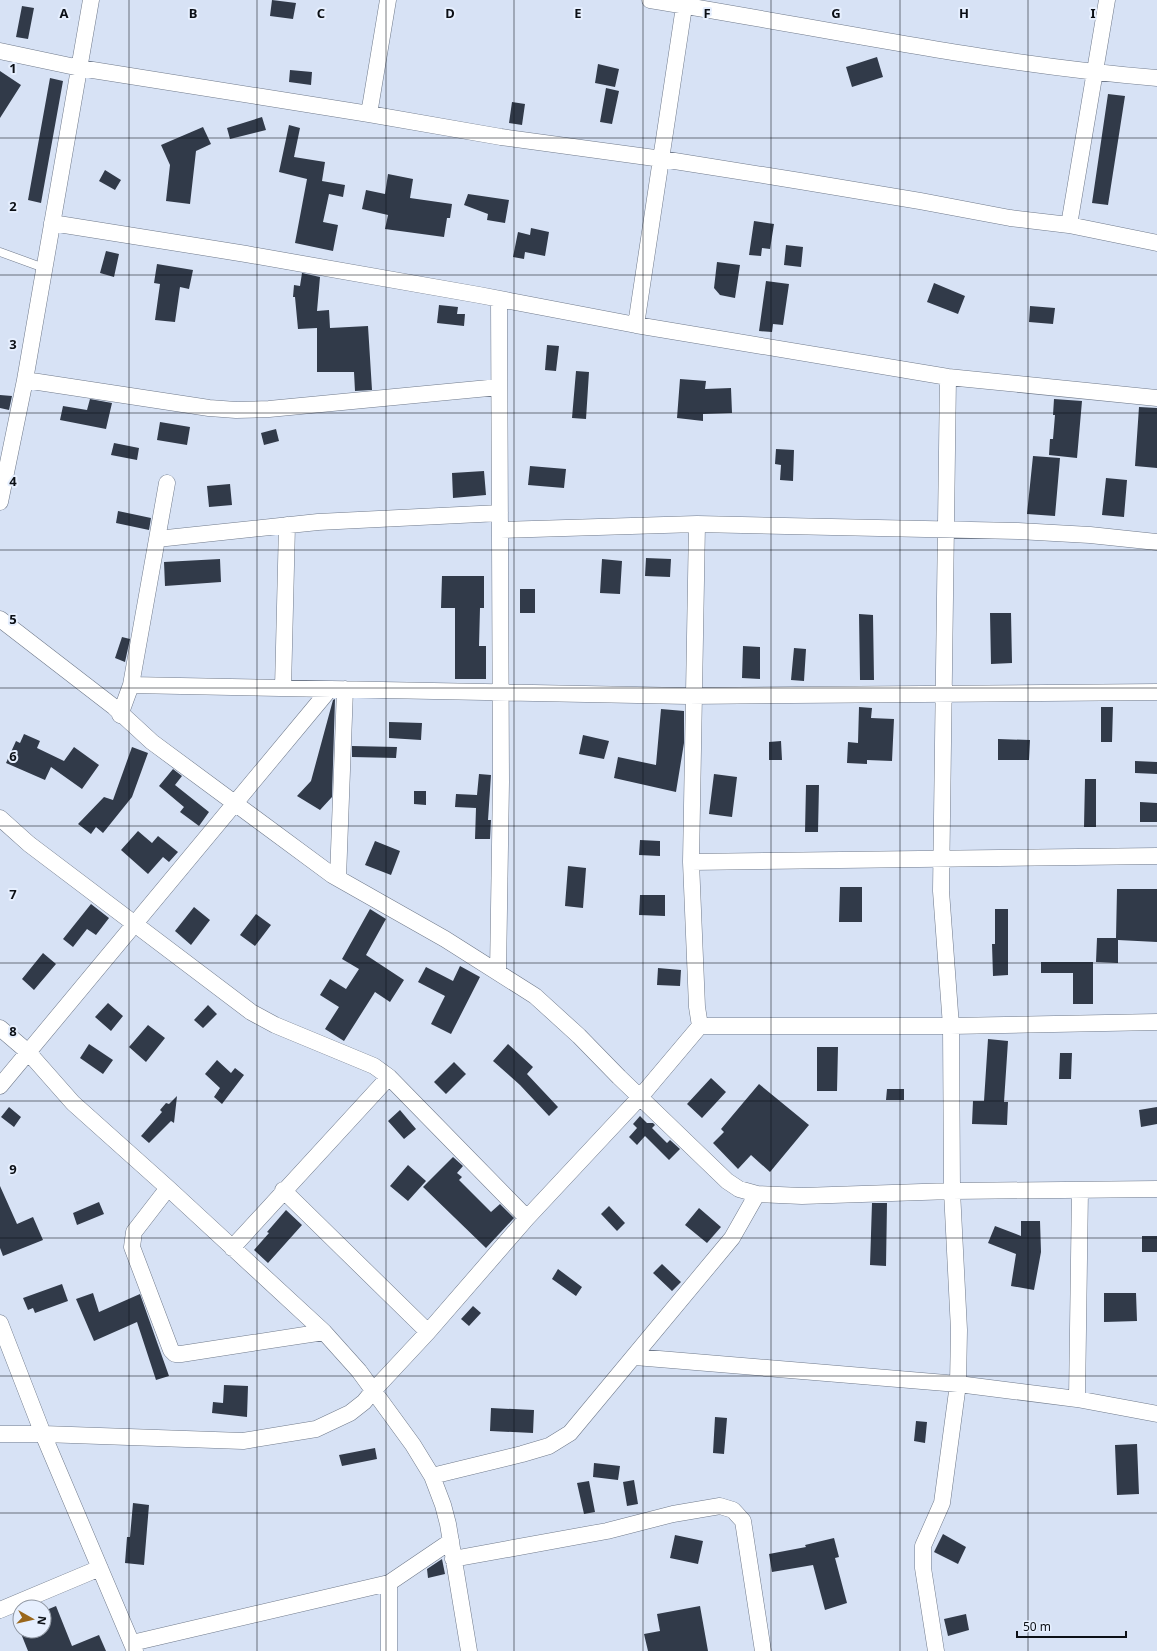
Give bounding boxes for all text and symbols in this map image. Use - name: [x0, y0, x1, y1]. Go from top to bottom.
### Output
- text: A: [60, 4, 69, 22]
- text: B: [189, 4, 197, 22]
- text: C: [317, 4, 325, 22]
- text: D: [445, 4, 455, 22]
- text: E: [574, 4, 582, 22]
- text: F: [703, 4, 711, 22]
- text: G: [831, 4, 841, 22]
- text: H: [959, 4, 969, 22]
- text: I: [1090, 4, 1096, 22]
- text: 1: [9, 59, 17, 77]
- text: 2: [9, 197, 17, 215]
- text: 3: [9, 335, 17, 353]
- text: 4: [9, 472, 17, 490]
- text: 5: [9, 610, 17, 628]
- text: 6: [9, 747, 17, 765]
- text: 7: [9, 885, 17, 903]
- text: 8: [9, 1022, 17, 1040]
- text: 9: [9, 1160, 17, 1178]
- north arrow: [12, 1599, 52, 1639]
- scale bar: [1017, 1613, 1126, 1639]
- text: N: [34, 1615, 50, 1626]
- text: 50 m: [1023, 1618, 1051, 1635]

